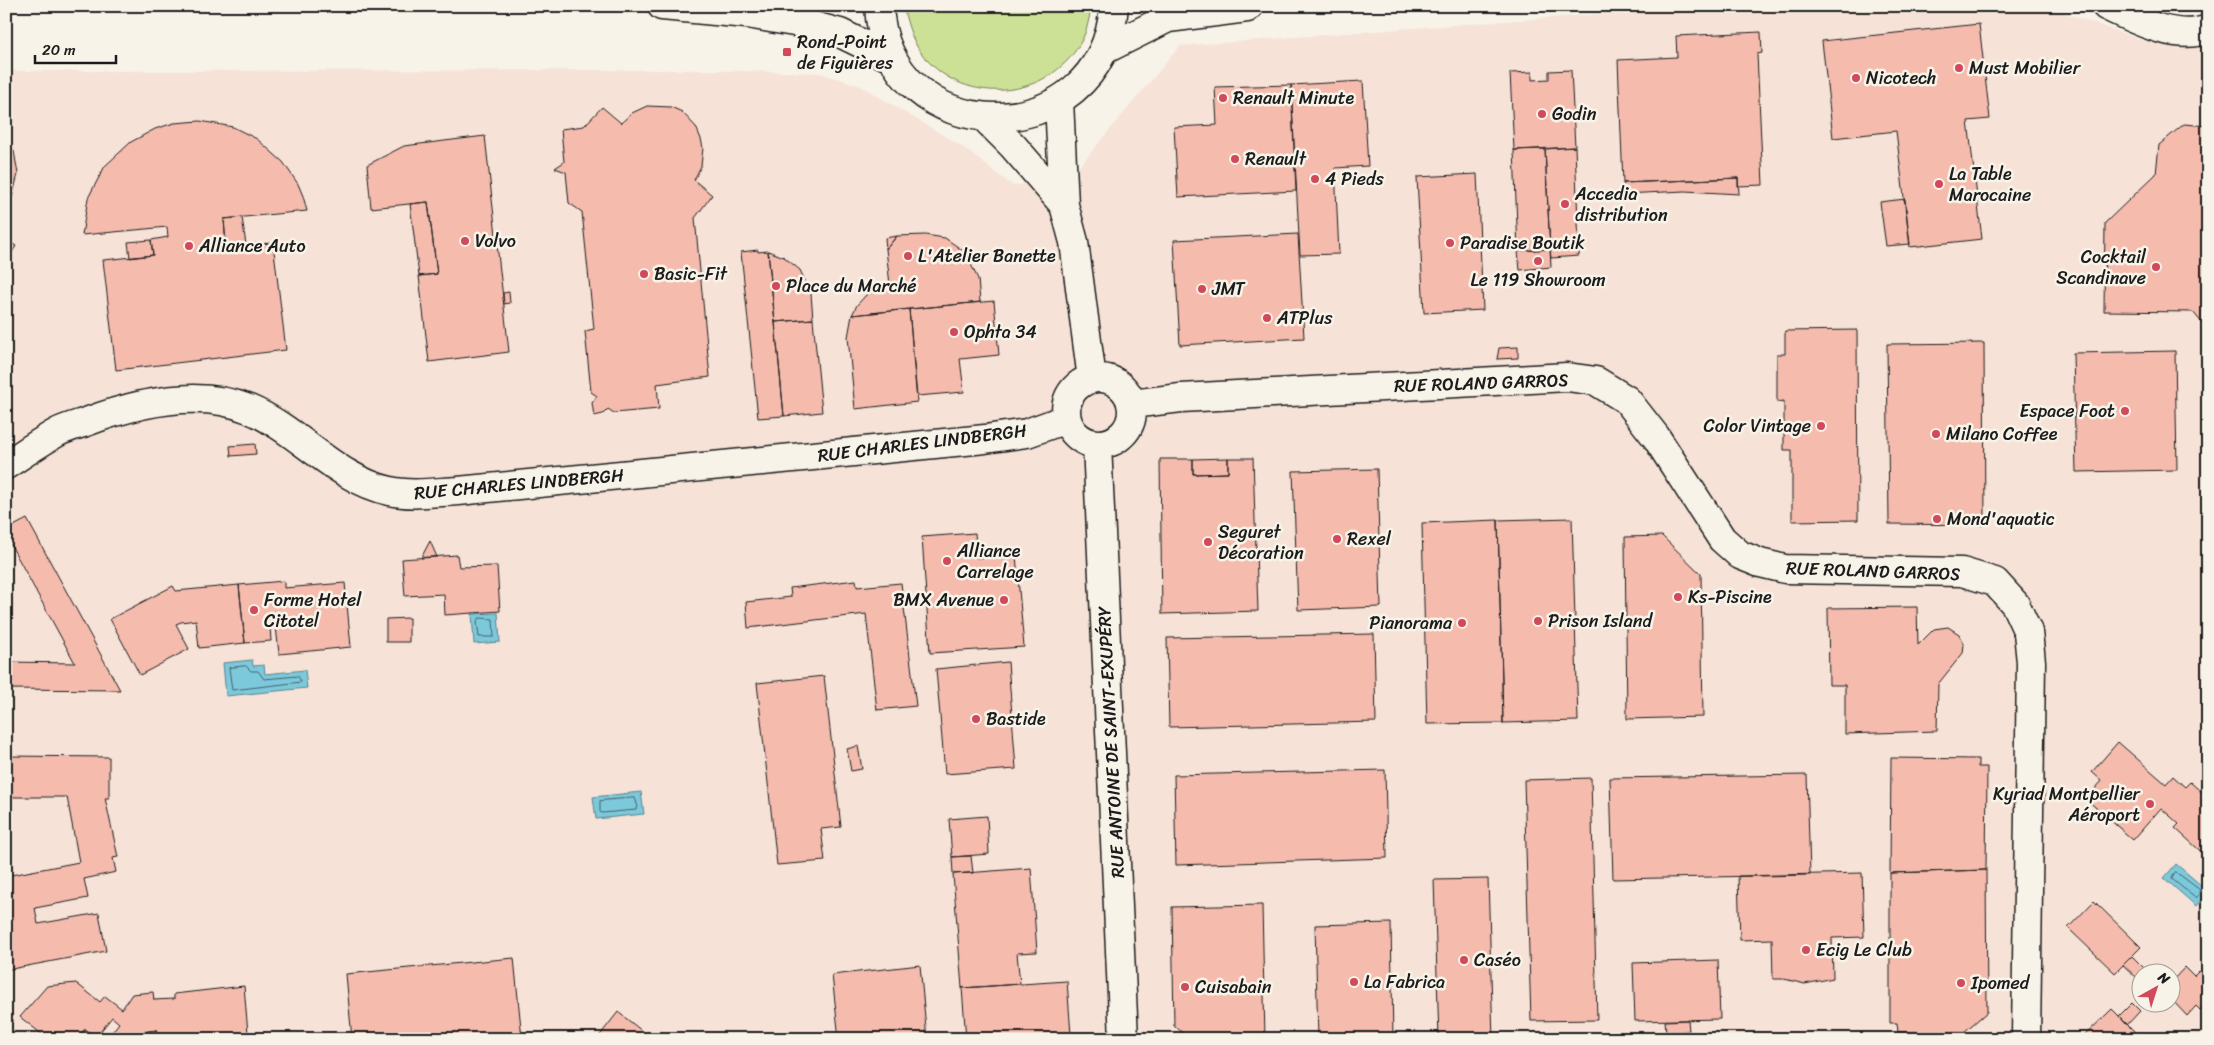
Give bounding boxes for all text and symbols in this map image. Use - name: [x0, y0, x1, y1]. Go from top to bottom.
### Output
- place label: Rond-Point de Figuières: [797, 26, 894, 79]
- scale bar: [35, 32, 116, 64]
- text: 20 m: [42, 37, 76, 63]
- marker: Rond-Point de Figuières: [781, 46, 793, 58]
- place label: Must Mobilier: [1969, 52, 2082, 84]
- place label: Nicotech: [1866, 62, 1937, 94]
- marker: Must Mobilier: [1953, 62, 1965, 74]
- marker: Nicotech: [1850, 72, 1862, 84]
- place label: Renault Minute: [1233, 82, 1354, 114]
- marker: Renault Minute: [1217, 92, 1229, 104]
- place label: Godin: [1552, 98, 1597, 130]
- marker: Godin: [1536, 108, 1548, 120]
- place label: Renault: [1245, 143, 1307, 175]
- marker: Renault: [1229, 153, 1241, 165]
- place label: La Table Marocaine: [1949, 158, 2031, 211]
- place label: 4 Pieds: [1325, 163, 1385, 195]
- marker: 4 Pieds: [1309, 173, 1321, 185]
- place label: Accedia distribution: [1574, 178, 1668, 231]
- marker: La Table Marocaine: [1933, 178, 1945, 190]
- marker: Accedia distribution: [1559, 198, 1571, 210]
- place label: Volvo: [475, 225, 516, 257]
- place label: Paradise Boutik: [1460, 227, 1585, 259]
- place label: Alliance Auto: [198, 230, 306, 262]
- marker: Volvo: [459, 235, 471, 247]
- marker: Paradise Boutik: [1444, 237, 1456, 249]
- marker: Alliance Auto: [183, 240, 195, 252]
- place label: L'Atelier Banette: [918, 240, 1056, 272]
- place label: Cocktail Scandinave: [2056, 241, 2147, 294]
- marker: L'Atelier Banette: [902, 250, 914, 262]
- marker: Le 119 Showroom: [1532, 255, 1544, 267]
- place label: Basic-Fit: [654, 258, 728, 290]
- marker: Cocktail Scandinave: [2150, 261, 2162, 273]
- place label: Le 119 Showroom: [1471, 264, 1606, 296]
- marker: Basic-Fit: [638, 268, 650, 280]
- place label: Place du Marché: [786, 270, 917, 302]
- place label: JMT: [1211, 273, 1246, 305]
- marker: Place du Marché: [770, 280, 782, 292]
- marker: JMT: [1196, 283, 1208, 295]
- place label: ATPlus: [1276, 302, 1333, 334]
- marker: ATPlus: [1261, 312, 1273, 324]
- place label: Ophta 34: [964, 316, 1037, 348]
- marker: Ophta 34: [948, 326, 960, 338]
- street label: RUE ROLAND GARROS: [1393, 364, 1569, 402]
- place label: Espace Foot: [2020, 395, 2115, 427]
- marker: Espace Foot: [2119, 405, 2131, 417]
- place label: Color Vintage: [1704, 410, 1811, 442]
- street label: RUE CHARLES LINDBERGH: [816, 414, 1029, 472]
- place label: Milano Coffee: [1946, 418, 2058, 450]
- marker: Color Vintage: [1815, 420, 1827, 432]
- marker: Milano Coffee: [1930, 428, 1942, 440]
- street label: RUE CHARLES LINDBERGH: [413, 459, 625, 509]
- place label: Mond'aquatic: [1947, 503, 2055, 535]
- marker: Mond'aquatic: [1931, 513, 1943, 525]
- place label: Seguret Décoration: [1218, 516, 1304, 569]
- place label: Rexel: [1347, 523, 1392, 555]
- marker: Rexel: [1331, 533, 1343, 545]
- place label: Alliance Carrelage: [956, 535, 1034, 588]
- marker: Seguret Décoration: [1202, 536, 1214, 548]
- street label: RUE ROLAND GARROS: [1785, 552, 1961, 590]
- marker: Alliance Carrelage: [941, 555, 953, 567]
- place label: Ks-Piscine: [1688, 581, 1772, 613]
- place label: Forme Hotel Citotel: [264, 584, 362, 637]
- place label: BMX Avenue: [893, 584, 994, 616]
- marker: Ks-Piscine: [1672, 591, 1684, 603]
- marker: BMX Avenue: [998, 594, 1010, 606]
- marker: Forme Hotel Citotel: [248, 604, 260, 616]
- street label: RUE ANTOINE DE SAINT-EXUPÉRY: [1088, 604, 1134, 879]
- place label: Prison Island: [1548, 605, 1653, 637]
- place label: Pianorama: [1369, 607, 1453, 639]
- marker: Prison Island: [1532, 615, 1544, 627]
- marker: Pianorama: [1456, 617, 1468, 629]
- place label: Bastide: [986, 703, 1046, 735]
- marker: Bastide: [970, 713, 982, 725]
- place label: Kyriad Montpellier Aéroport: [1993, 778, 2142, 831]
- marker: Kyriad Montpellier Aéroport: [2144, 798, 2156, 810]
- place label: Ecig Le Club: [1816, 934, 1912, 966]
- place label: Caséo: [1474, 944, 1521, 976]
- marker: Ecig Le Club: [1800, 944, 1812, 956]
- marker: Caséo: [1458, 954, 1470, 966]
- north arrow: [2132, 962, 2182, 1012]
- text: N: [2151, 965, 2176, 991]
- place label: La Fabrica: [1364, 966, 1445, 998]
- place label: Ipomed: [1970, 967, 2031, 999]
- place label: Cuisabain: [1195, 971, 1272, 1003]
- marker: La Fabrica: [1348, 976, 1360, 988]
- marker: Ipomed: [1955, 977, 1967, 989]
- marker: Cuisabain: [1179, 981, 1191, 993]

